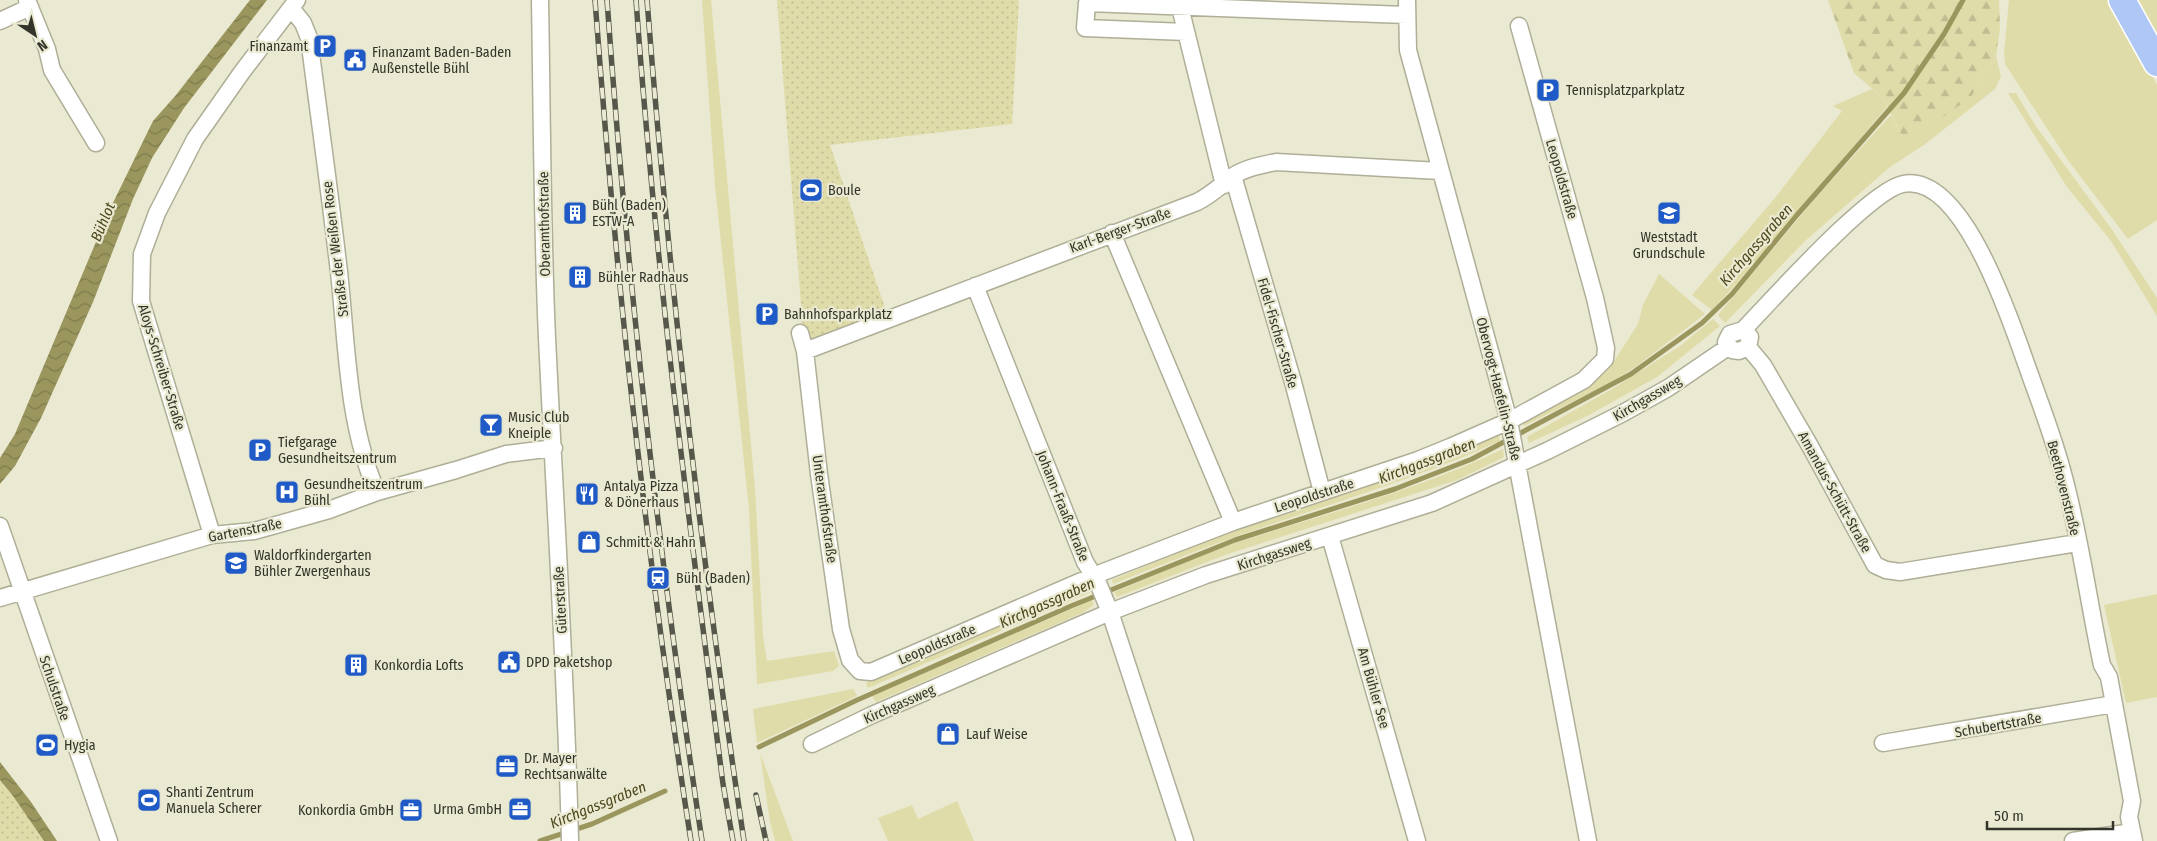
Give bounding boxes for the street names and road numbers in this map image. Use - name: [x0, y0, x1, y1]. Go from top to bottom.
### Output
- street label: Leopoldstraße: [1542, 137, 1581, 221]
- street label: Oberamthofstraße: [535, 171, 554, 277]
- street label: Straße der Weißen Rose: [319, 180, 352, 318]
- street label: Karl-Berger-Straße: [1067, 204, 1173, 257]
- street label: Fidel-Fischer-Straße: [1254, 276, 1301, 390]
- street label: Aloys-Schreiber-Straße: [134, 302, 189, 432]
- street label: Obervogt-Haefelin-Straße: [1472, 316, 1525, 463]
- street label: Kirchgassweg: [1610, 372, 1685, 425]
- street label: Amandus-Schütt-Straße: [1794, 429, 1875, 556]
- street label: Beethovenstraße: [2043, 439, 2084, 538]
- street label: Johann-Fraaß-Straße: [1032, 448, 1093, 564]
- street label: Unteramthofstraße: [809, 454, 841, 564]
- street label: Leopoldstraße: [1272, 475, 1356, 516]
- street label: Gartenstraße: [207, 515, 283, 546]
- street label: Kirchgassweg: [1235, 534, 1313, 574]
- street label: Güterstraße: [550, 566, 571, 634]
- street label: Leopoldstraße: [896, 621, 979, 668]
- street label: Am Bühler See: [1354, 646, 1393, 731]
- street label: Schulstraße: [35, 653, 74, 723]
- street label: Kirchgassweg: [861, 681, 938, 728]
- street label: Schubertstraße: [1953, 709, 2043, 741]

